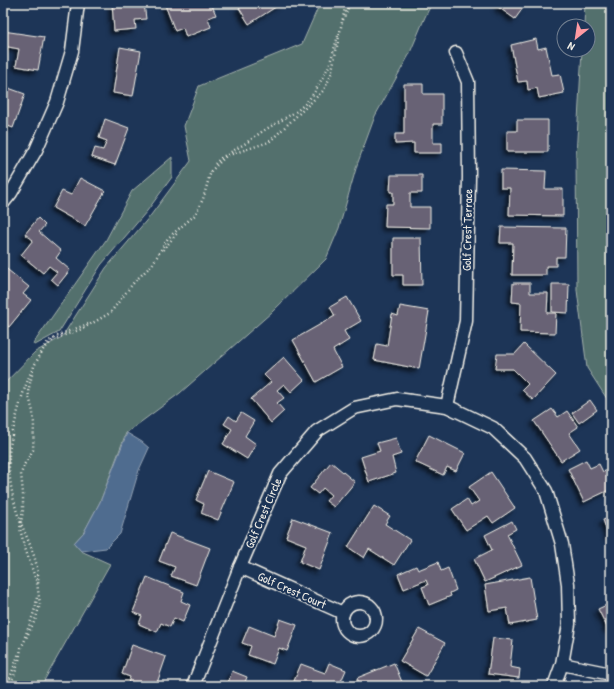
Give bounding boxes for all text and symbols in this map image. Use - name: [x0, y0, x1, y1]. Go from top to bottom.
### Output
- north arrow: [556, 18, 596, 58]
- text: N: [565, 39, 577, 54]
- street label: Golf Crest Terrace: [458, 189, 476, 271]
- street label: Golf Crest Circle: [241, 475, 286, 551]
- street label: Golf Crest Court: [255, 567, 330, 613]

